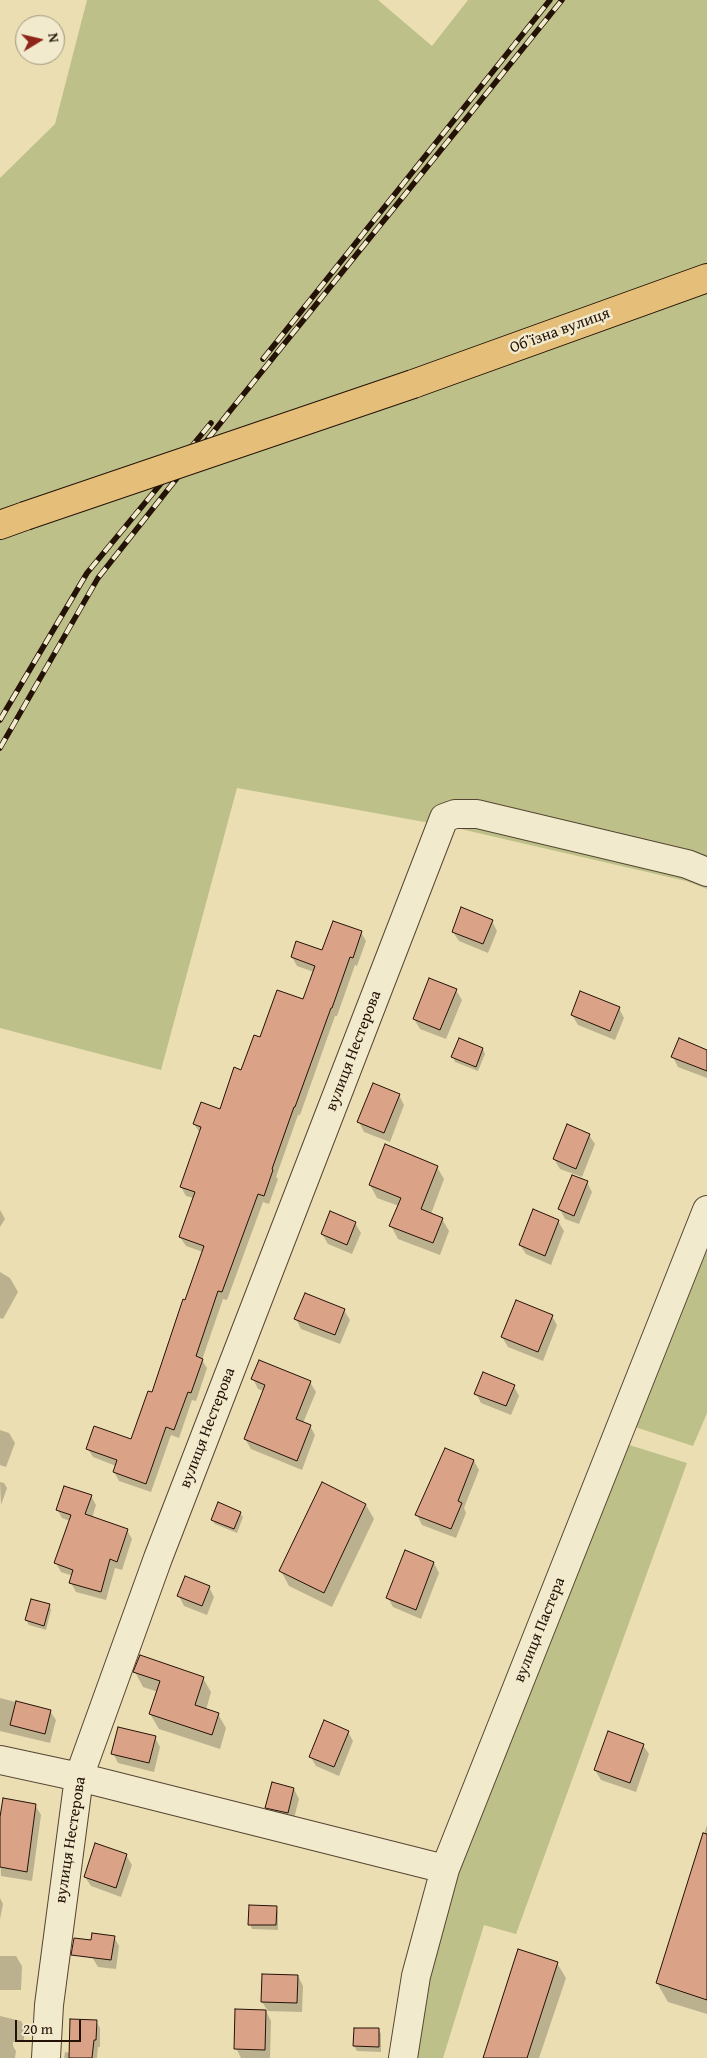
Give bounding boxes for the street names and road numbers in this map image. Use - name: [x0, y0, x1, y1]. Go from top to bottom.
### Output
- street label: Обʼїзна вулиця: [507, 304, 613, 358]
- street label: вулиця Нестерова: [322, 988, 386, 1114]
- street label: вулиця Нестерова: [176, 1365, 240, 1491]
- street label: вулиця Пастера: [510, 1575, 570, 1685]
- street label: вулиця Нестерова: [52, 1775, 90, 1905]

